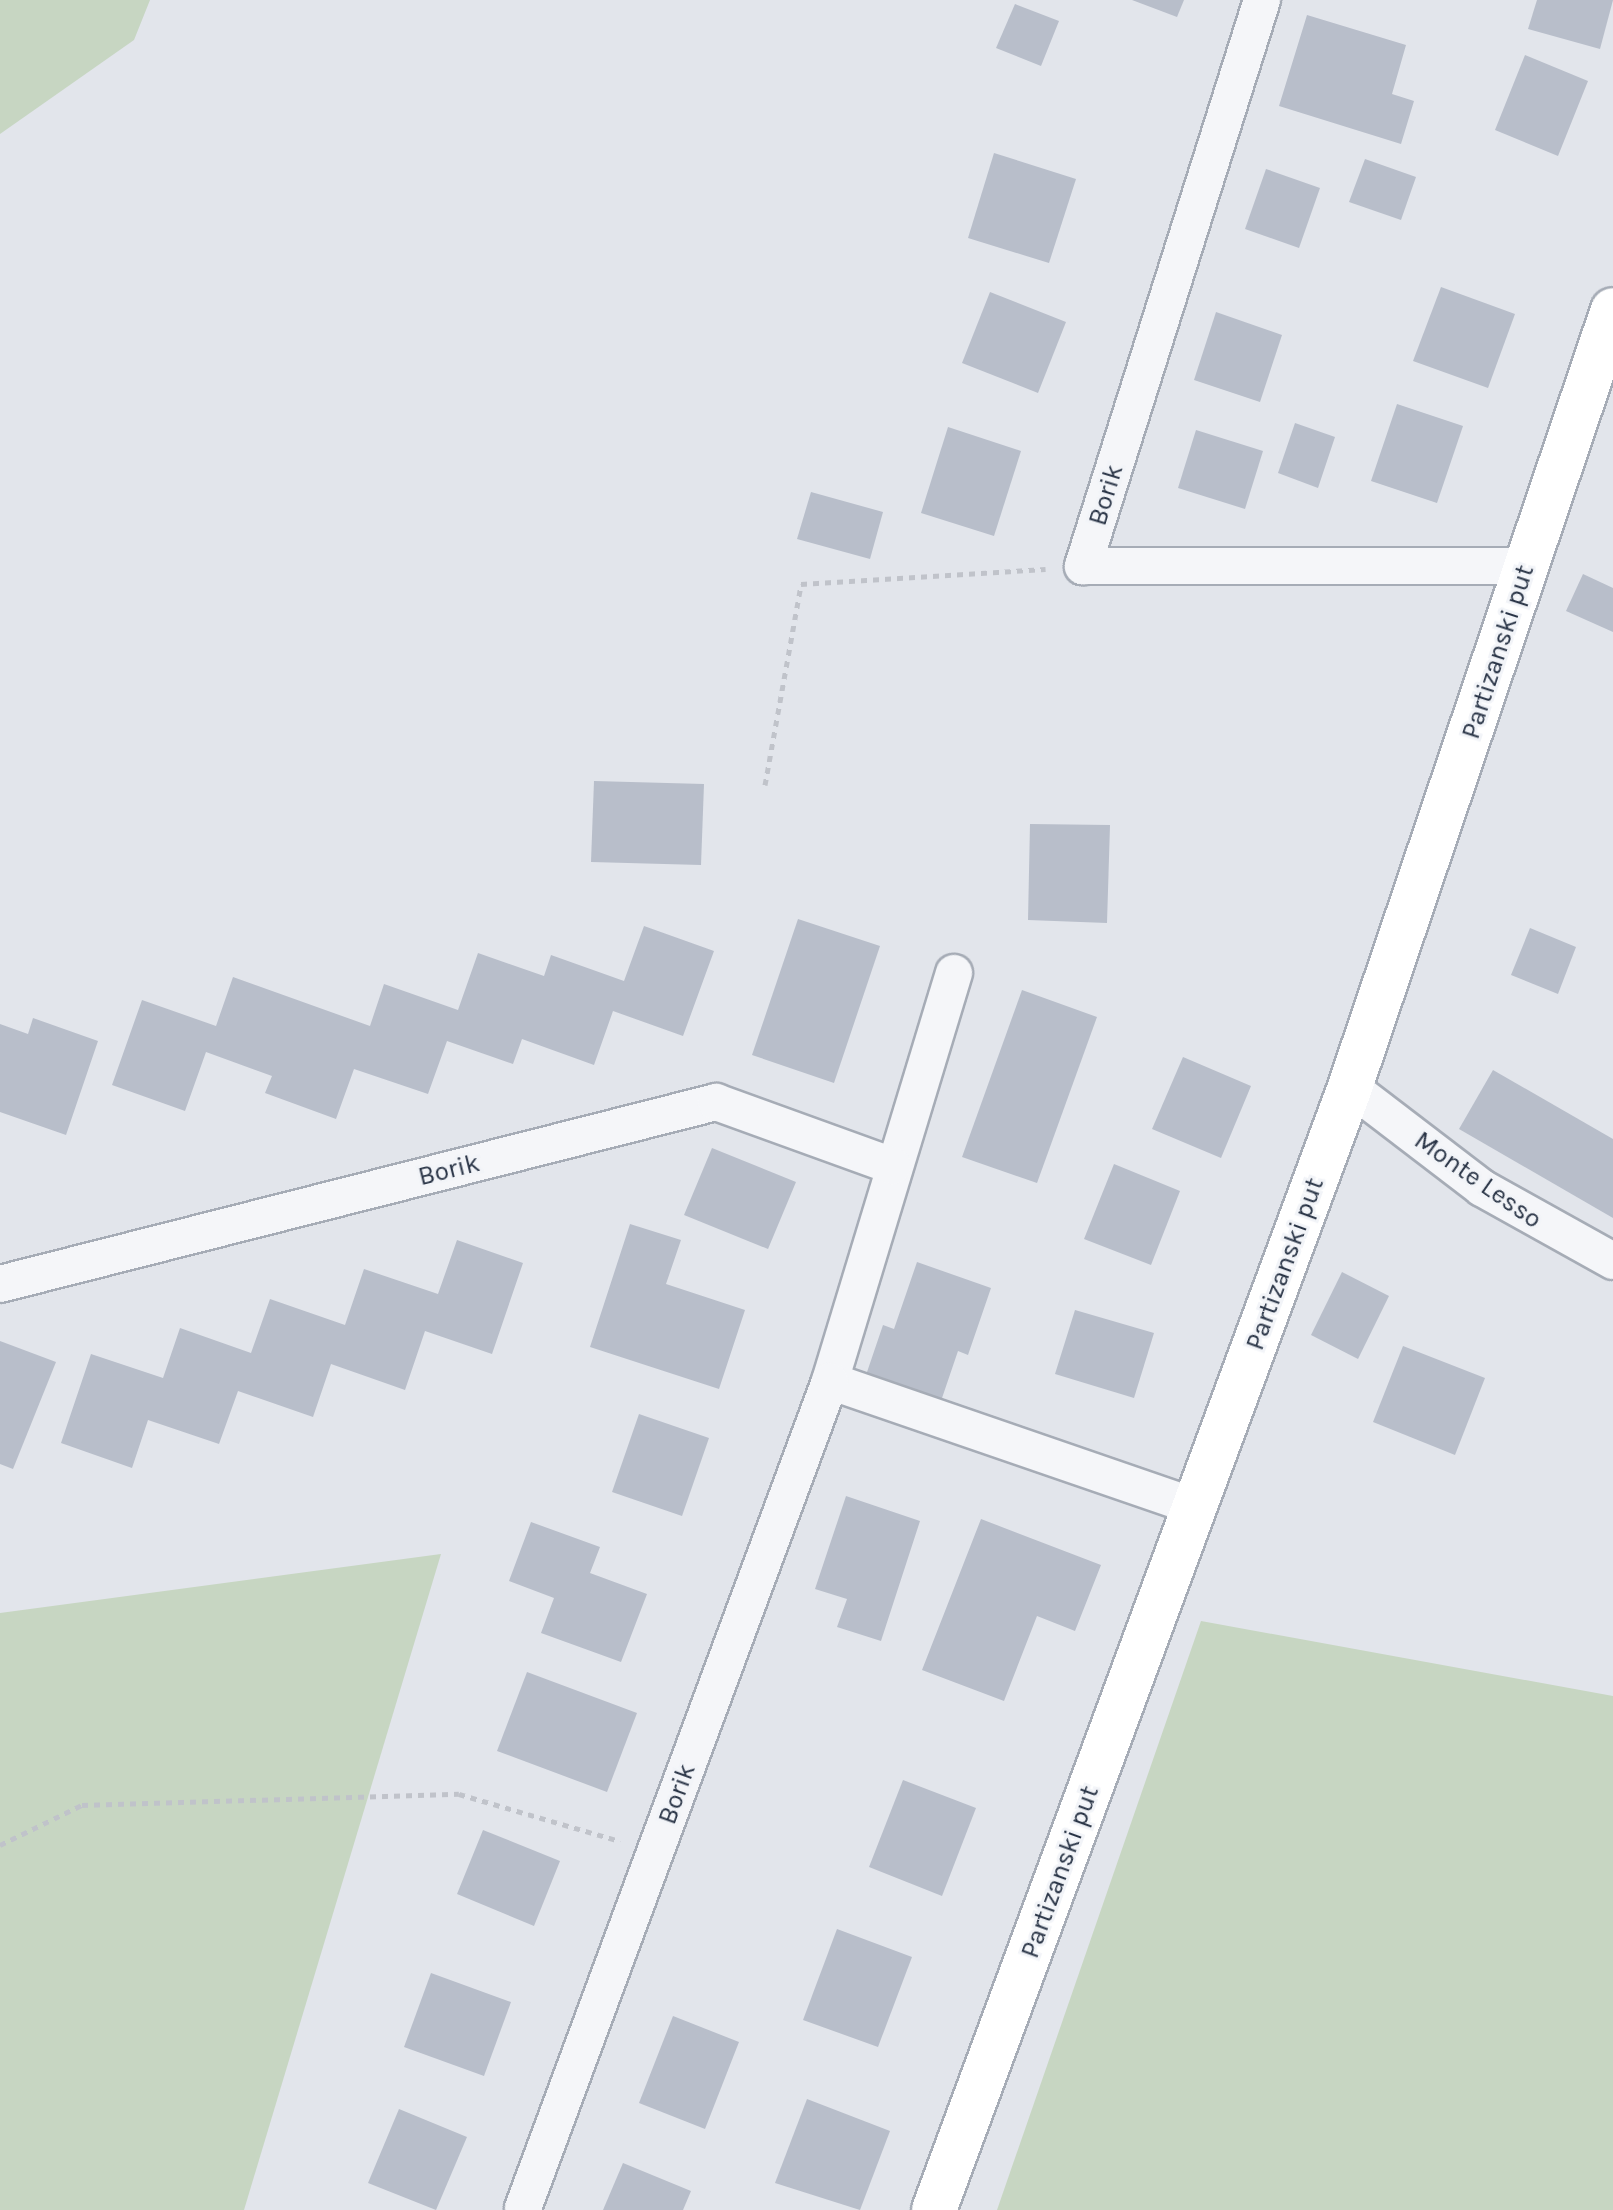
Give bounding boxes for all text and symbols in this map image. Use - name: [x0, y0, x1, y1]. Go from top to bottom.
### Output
- street label: Borik: [1082, 461, 1130, 529]
- street label: Partizanski put: [1455, 561, 1541, 743]
- street label: Monte Lesso: [1408, 1125, 1548, 1235]
- street label: Borik: [415, 1147, 483, 1193]
- street label: Partizanski put: [1239, 1174, 1331, 1354]
- street label: Borik: [652, 1759, 702, 1829]
- street label: Partizanski put: [1014, 1782, 1106, 1962]

